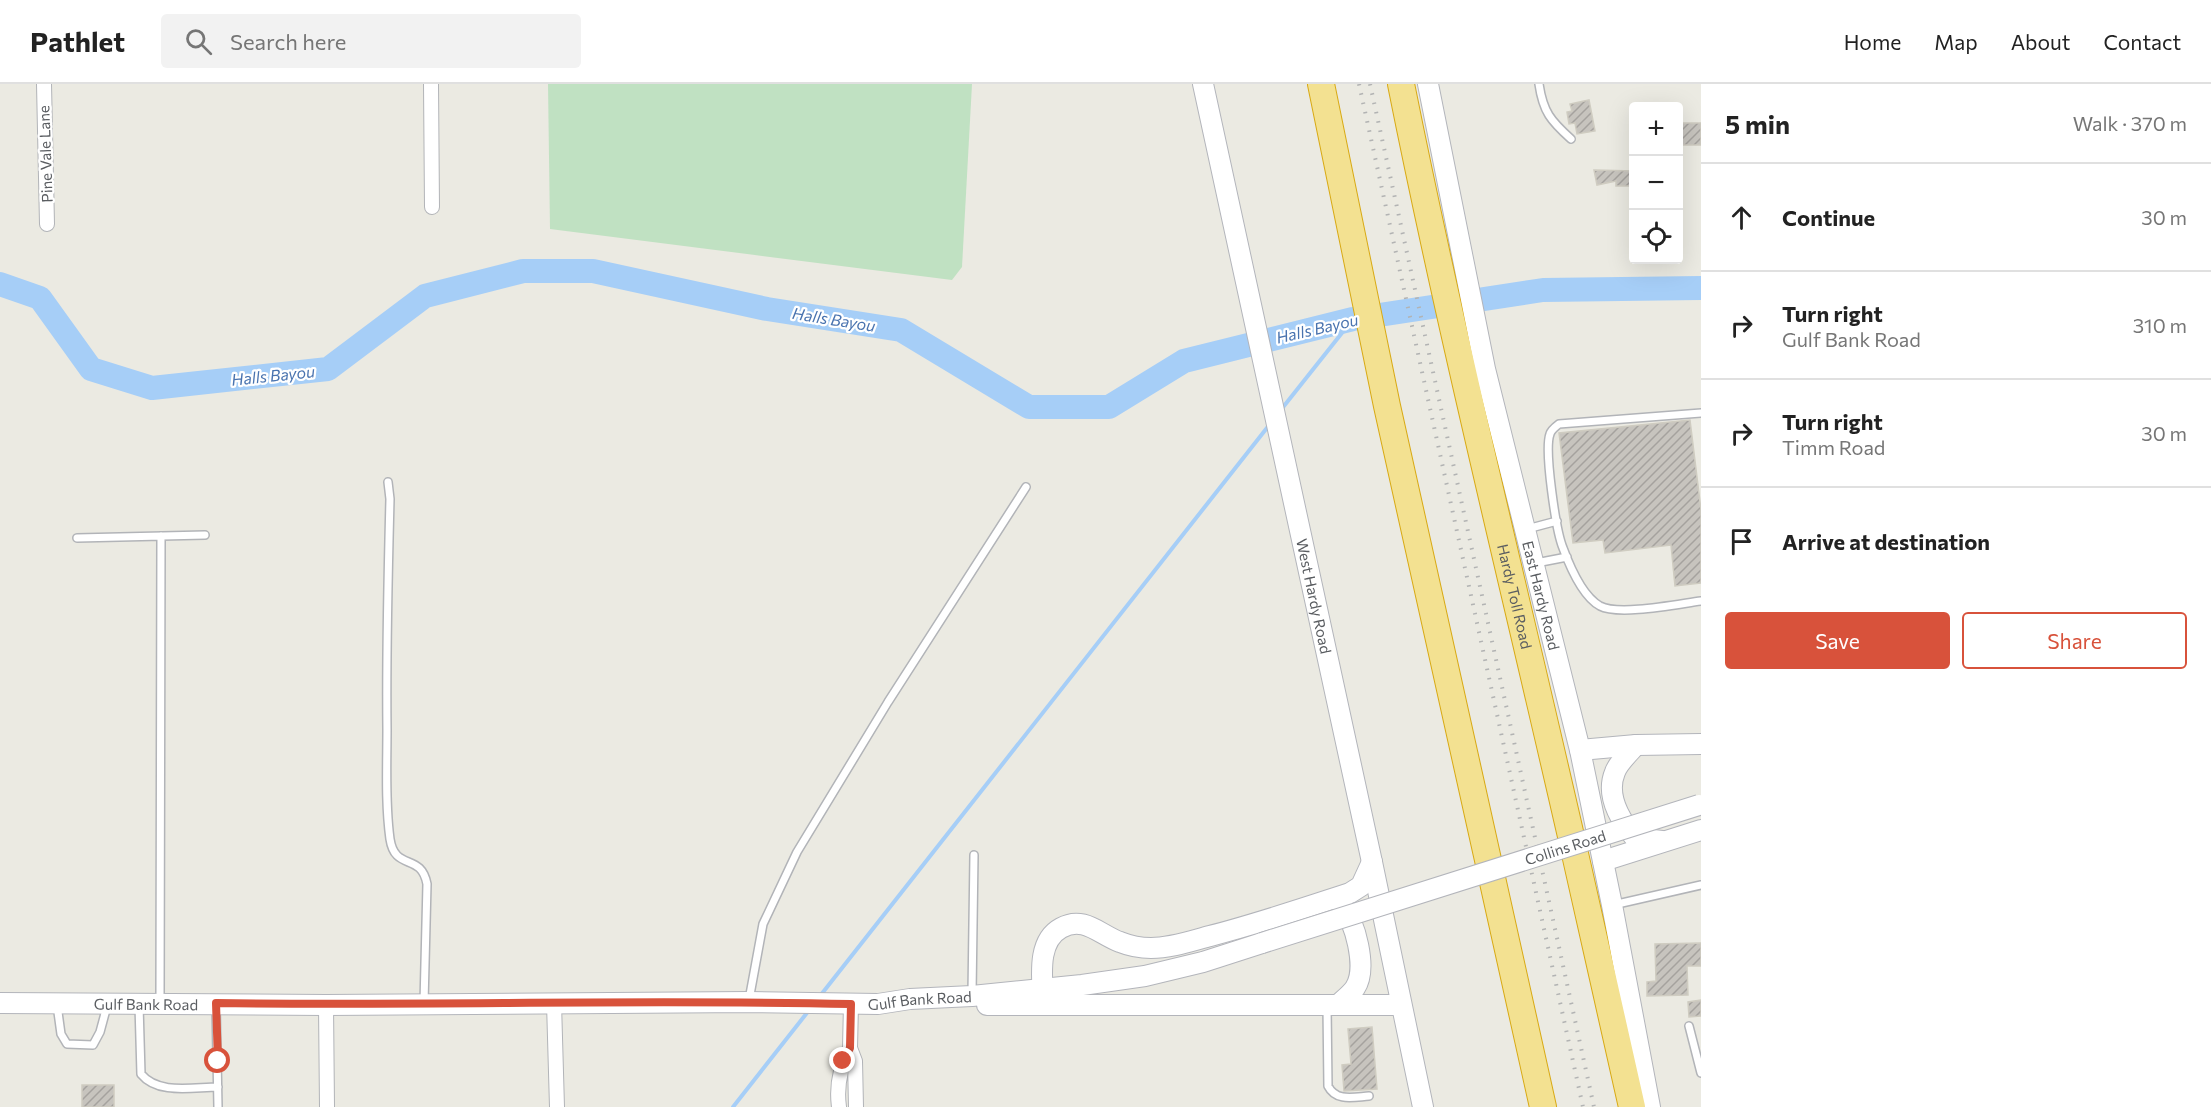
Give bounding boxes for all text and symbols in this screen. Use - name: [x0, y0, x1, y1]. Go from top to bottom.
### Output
- search box: [161, 14, 581, 68]
- text: Pathlet: [30, 24, 125, 58]
- icon: search: [182, 25, 215, 58]
- text: Search here: [230, 28, 346, 55]
- text: Home: [1844, 29, 1901, 54]
- text: Map: [1934, 29, 1978, 54]
- text: About: [2011, 29, 2070, 54]
- text: Contact: [2103, 29, 2181, 54]
- map controls: [1629, 102, 1683, 264]
- button: +: [1629, 102, 1683, 156]
- street label: Pine Vale Lane: [34, 105, 56, 203]
- text: 5 min: [1725, 108, 1790, 139]
- text: Walk · 370 m: [2073, 111, 2187, 135]
- button: −: [1629, 156, 1683, 210]
- icon: ahead: [1725, 201, 1758, 234]
- text: Continue: [1782, 204, 1875, 231]
- text: 30 m: [2141, 205, 2187, 229]
- button: locate: [1629, 210, 1683, 264]
- text: Turn right: [1782, 300, 1883, 327]
- water label: Halls Bayou: [791, 303, 877, 335]
- water label: Halls Bayou: [1274, 309, 1360, 347]
- icon: right: [1725, 309, 1758, 342]
- text: 310 m: [2133, 313, 2187, 337]
- text: Gulf Bank Road: [1782, 327, 1921, 351]
- water label: Halls Bayou: [230, 361, 316, 389]
- text: Turn right: [1782, 408, 1883, 435]
- icon: right: [1725, 417, 1758, 450]
- text: 30 m: [2141, 421, 2187, 445]
- text: Timm Road: [1782, 435, 1885, 459]
- icon: arrive: [1725, 525, 1758, 558]
- text: Arrive at destination: [1782, 528, 1990, 555]
- street label: West Hardy Road: [1293, 537, 1335, 655]
- street label: East Hardy Road: [1519, 539, 1564, 652]
- street label: Hardy Toll Road: [1494, 542, 1536, 651]
- button: Save: [1725, 612, 1950, 669]
- button: Share: [1962, 612, 2187, 669]
- street label: Collins Road: [1522, 826, 1608, 868]
- street label: Gulf Bank Road: [868, 987, 972, 1013]
- street label: Gulf Bank Road: [94, 995, 198, 1013]
- route start: [204, 1047, 230, 1073]
- route end: [829, 1047, 855, 1073]

